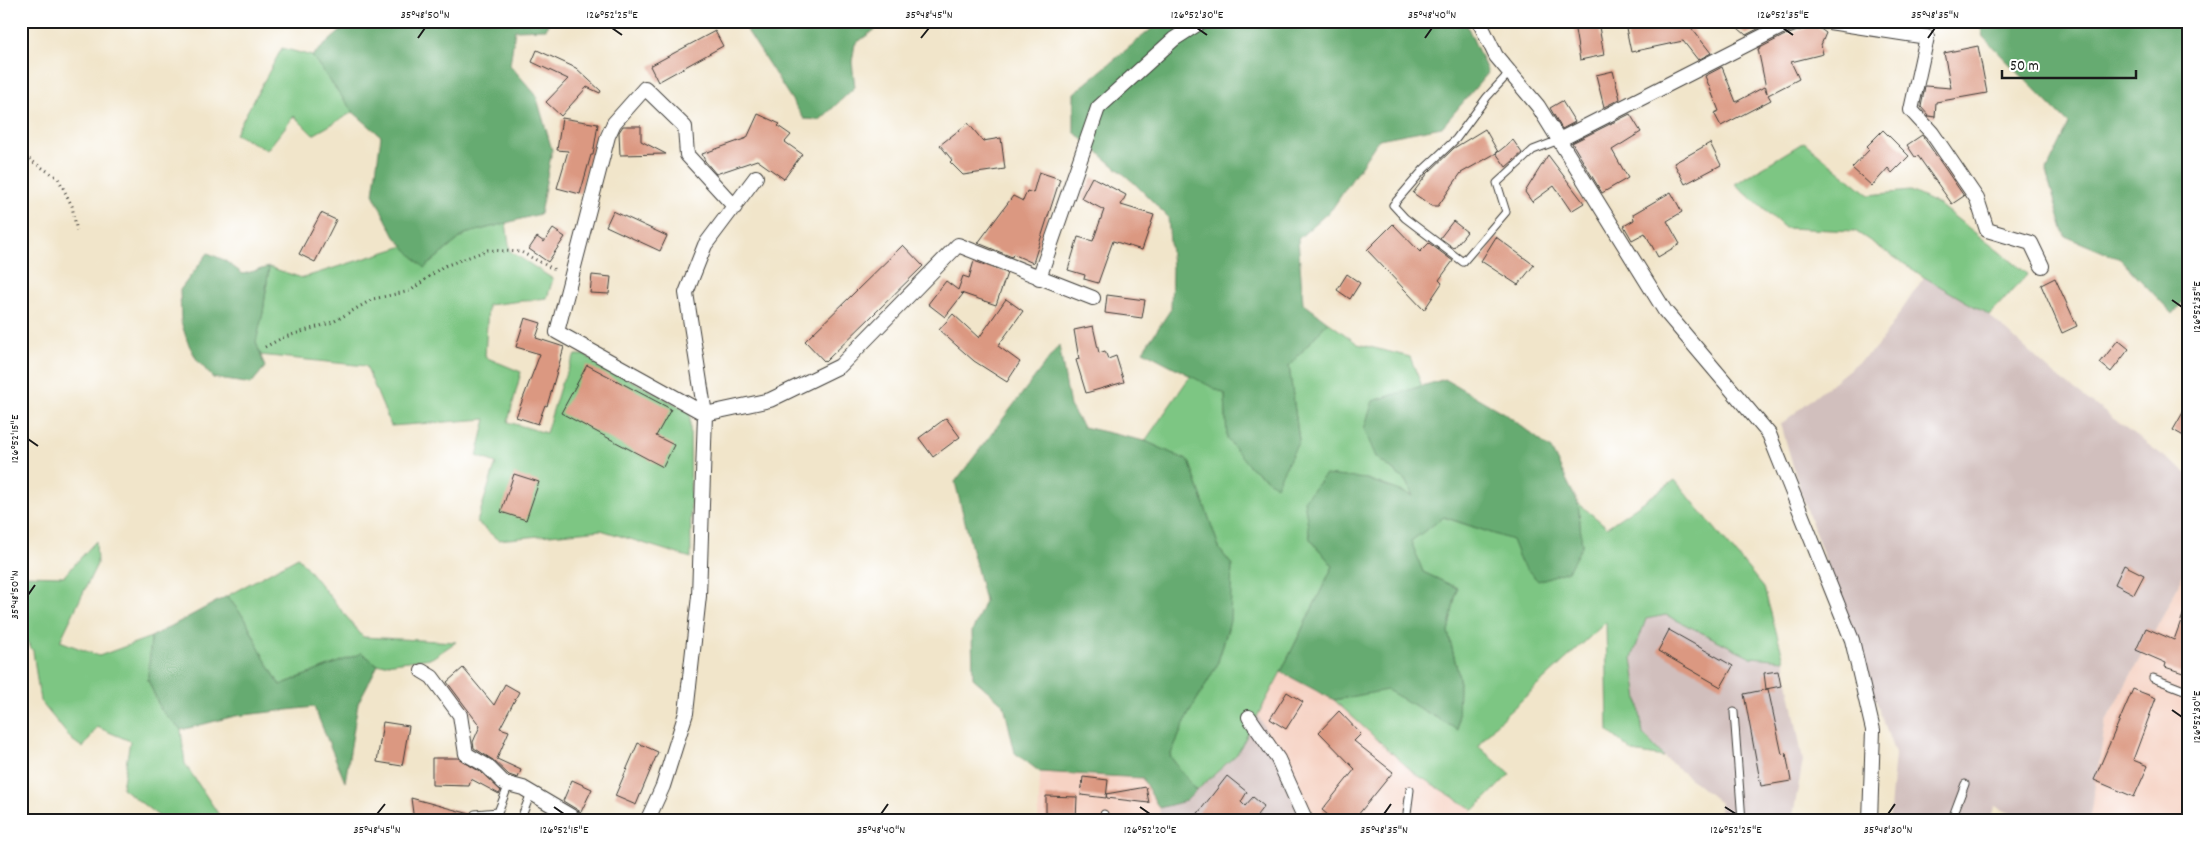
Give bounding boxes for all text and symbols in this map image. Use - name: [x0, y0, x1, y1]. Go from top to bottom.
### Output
- text: 35°48'50"N: [400, 7, 450, 24]
- text: 126°52'25"E: [586, 7, 638, 24]
- text: 35°48'45"N: [905, 7, 953, 24]
- text: 126°52'30"E: [1171, 7, 1224, 24]
- text: 35°48'40"N: [1408, 7, 1456, 24]
- text: 126°52'35"E: [1757, 7, 1809, 24]
- text: 35°48'35"N: [1911, 7, 1959, 24]
- scale bar: [2002, 48, 2136, 80]
- text: 50 m: [2010, 56, 2039, 78]
- text: 126°52'35"E: [2189, 281, 2206, 333]
- text: 126°52'15"E: [7, 414, 24, 463]
- text: 35°48'50"N: [7, 570, 24, 620]
- text: 126°52'30"E: [2189, 690, 2206, 743]
- text: 35°48'45"N: [353, 822, 401, 839]
- text: 126°52'15"E: [540, 822, 589, 839]
- text: 35°48'40"N: [857, 822, 905, 839]
- text: 126°52'20"E: [1124, 822, 1177, 839]
- text: 35°48'35"N: [1360, 822, 1408, 839]
- text: 126°52'25"E: [1710, 822, 1762, 839]
- text: 35°48'30"N: [1864, 822, 1913, 839]

